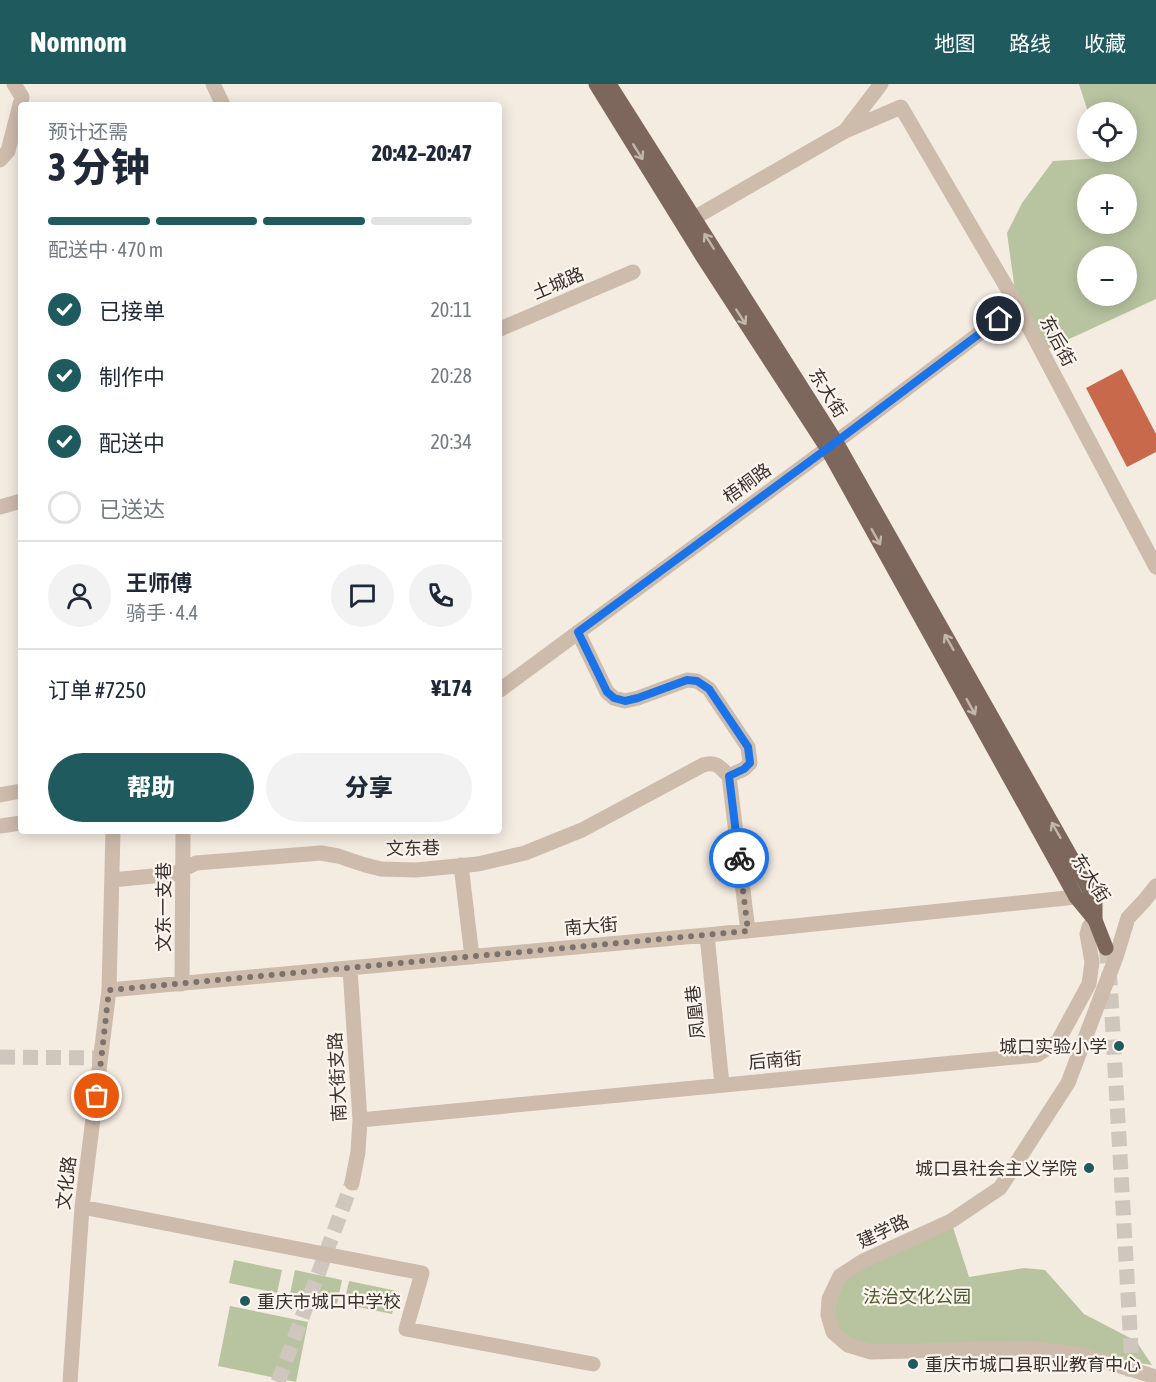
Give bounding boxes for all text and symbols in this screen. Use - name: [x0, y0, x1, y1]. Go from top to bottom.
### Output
- text: Nomnom: [30, 26, 127, 58]
- text: 地图: [934, 31, 976, 55]
- text: 路线: [1009, 31, 1051, 55]
- text: 收藏: [1084, 31, 1126, 55]
- map controls: [1077, 102, 1137, 306]
- button: locate: [1077, 102, 1137, 162]
- text: 预计还需: [48, 120, 128, 143]
- text: 20:42–20:47: [372, 140, 472, 166]
- one-way arrow: [632, 143, 644, 160]
- text: 3 分钟: [48, 145, 150, 189]
- button: +: [1077, 174, 1137, 234]
- one-way arrow: [702, 233, 714, 250]
- text: 配送中 · 470 m: [48, 238, 163, 261]
- button: −: [1077, 246, 1137, 306]
- street label: 土城路: [529, 263, 587, 303]
- icon: check: [48, 293, 81, 326]
- pin: [973, 293, 1024, 344]
- text: 已接单: [99, 298, 165, 324]
- text: 20:11: [430, 298, 472, 321]
- icon: home: [982, 302, 1015, 335]
- one-way arrow: [736, 308, 748, 325]
- street label: 东后街: [1036, 312, 1080, 370]
- icon: check: [48, 359, 81, 392]
- text: 制作中: [99, 364, 165, 390]
- text: 20:28: [430, 364, 472, 387]
- street label: 东大街: [805, 365, 851, 421]
- icon: check: [48, 425, 81, 458]
- text: 配送中: [99, 430, 165, 456]
- text: 20:34: [430, 430, 472, 453]
- street label: 梧桐路: [719, 459, 775, 507]
- text: 已送达: [99, 496, 165, 522]
- one-way arrow: [870, 528, 882, 545]
- button: person: [48, 564, 111, 627]
- button: chat: [331, 564, 394, 627]
- button: phone: [409, 564, 472, 627]
- text: 王师傅: [126, 570, 192, 596]
- text: 骑手 · 4.4: [126, 601, 198, 624]
- one-way arrow: [943, 634, 955, 651]
- text: ¥174: [431, 675, 472, 701]
- text: 订单 #7250: [48, 677, 146, 703]
- one-way arrow: [965, 698, 977, 715]
- button: 帮助: [48, 753, 254, 822]
- button: 分享: [266, 753, 472, 822]
- one-way arrow: [1050, 822, 1062, 839]
- courier: [709, 828, 769, 888]
- street label: 文东巷: [386, 837, 440, 859]
- icon: bike: [723, 842, 756, 875]
- street label: 东大街: [1067, 850, 1115, 906]
- street label: 文东一支巷: [153, 862, 174, 952]
- street label: 南大街: [563, 913, 619, 939]
- street label: 凤凰巷: [682, 984, 708, 1040]
- street label: 南大街支路: [324, 1032, 350, 1122]
- place label: 城口实验小学: [999, 1036, 1107, 1057]
- marker: 城口实验小学: [1112, 1039, 1126, 1053]
- street label: 后南街: [747, 1047, 803, 1073]
- pin: [71, 1070, 122, 1121]
- icon: bag: [80, 1079, 113, 1112]
- street label: 文化路: [52, 1155, 80, 1211]
- place label: 城口县社会主义学院: [915, 1158, 1077, 1179]
- marker: 城口县社会主义学院: [1082, 1161, 1096, 1175]
- street label: 建学路: [854, 1210, 912, 1252]
- park label: 法治文化公园: [863, 1286, 971, 1307]
- place label: 重庆市城口中学校: [257, 1291, 401, 1312]
- marker: 重庆市城口中学校: [238, 1294, 252, 1308]
- place label: 重庆市城口县职业教育中心: [925, 1354, 1141, 1375]
- marker: 重庆市城口县职业教育中心: [906, 1357, 920, 1371]

